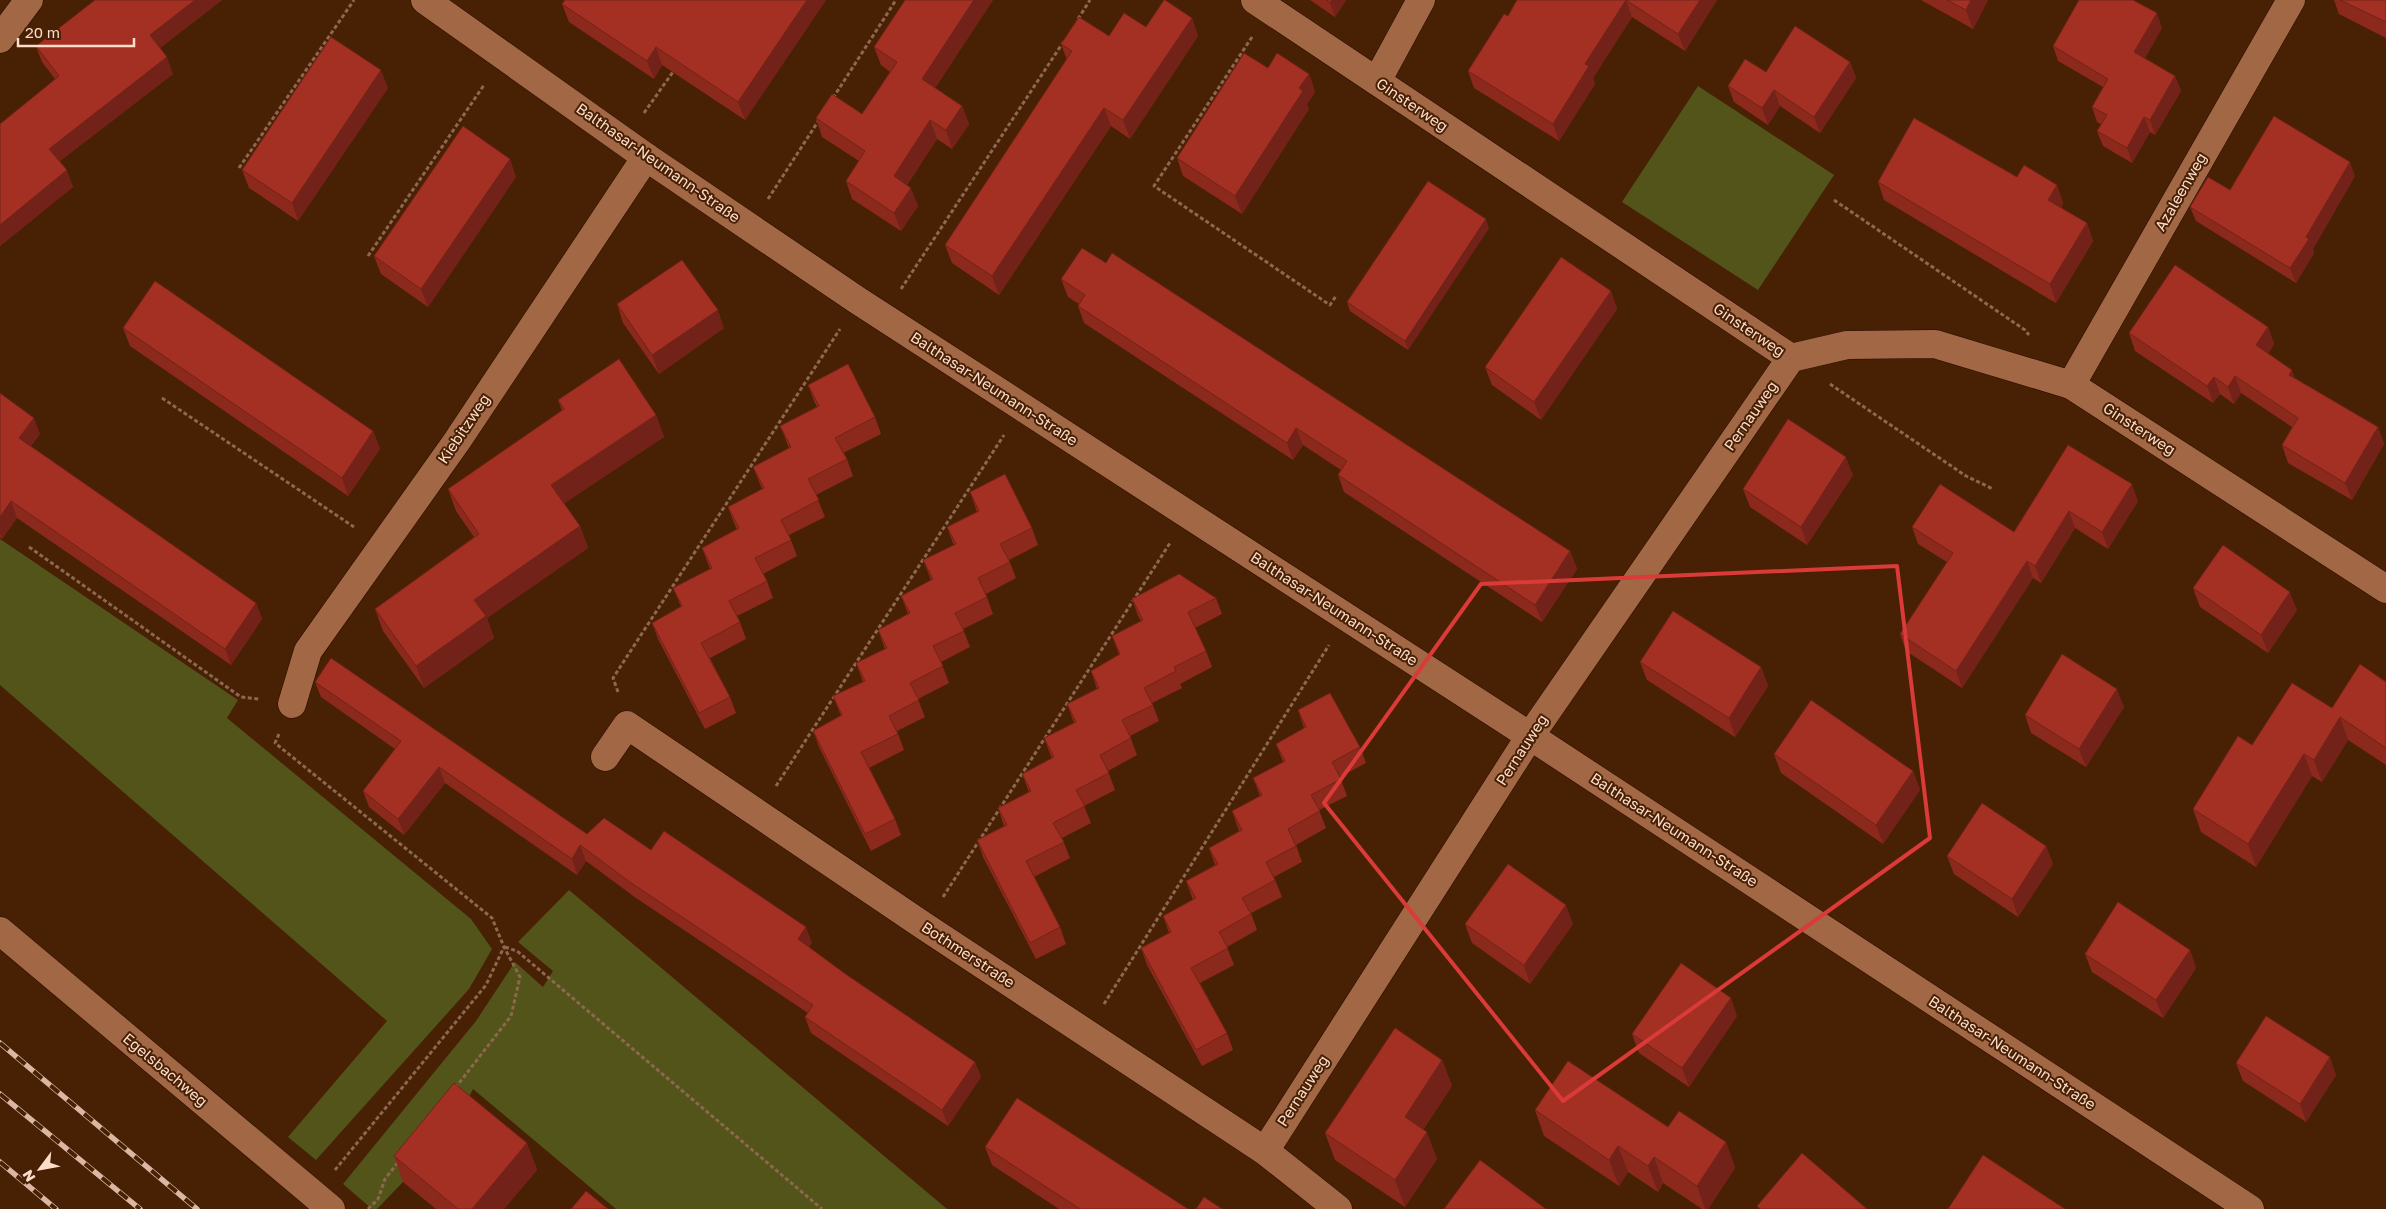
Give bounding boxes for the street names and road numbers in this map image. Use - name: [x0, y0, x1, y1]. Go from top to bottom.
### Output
- street label: Ginsterweg: [1373, 74, 1452, 135]
- street label: Balthasar-Neumann-Straße: [573, 99, 744, 226]
- street label: Azaleenweg: [2150, 149, 2210, 234]
- street label: Ginsterweg: [1710, 299, 1789, 360]
- street label: Balthasar-Neumann-Straße: [908, 327, 1082, 449]
- street label: Pernauweg: [1720, 377, 1781, 454]
- street label: Kiebitzweg: [433, 390, 493, 467]
- street label: Ginsterweg: [2100, 398, 2179, 458]
- street label: Balthasar-Neumann-Straße: [1248, 547, 1422, 669]
- street label: Pernauweg: [1492, 711, 1551, 788]
- street label: Balthasar-Neumann-Straße: [1588, 768, 1762, 890]
- street label: Bothmerstraße: [919, 917, 1019, 991]
- street label: Balthasar-Neumann-Straße: [1926, 991, 2100, 1113]
- street label: Egelsbachweg: [120, 1029, 211, 1110]
- street label: Pernauweg: [1273, 1052, 1332, 1129]

